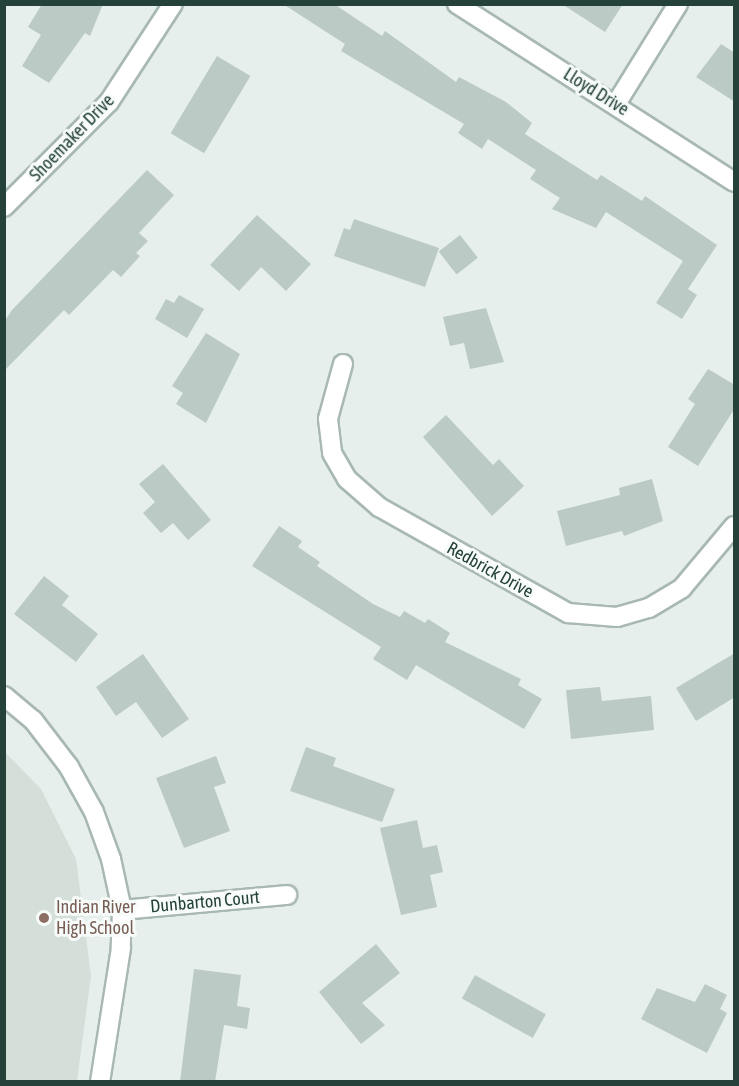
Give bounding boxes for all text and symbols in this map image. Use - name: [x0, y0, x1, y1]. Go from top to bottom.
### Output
- street label: Lloyd Drive: [559, 63, 633, 121]
- street label: Shoemaker Drive: [25, 90, 119, 186]
- street label: Redbrick Drive: [443, 537, 537, 603]
- street label: Dunbarton Court: [149, 886, 261, 918]
- place label: Indian River High School: [56, 897, 135, 940]
- marker: Indian River High School: [37, 911, 51, 925]

